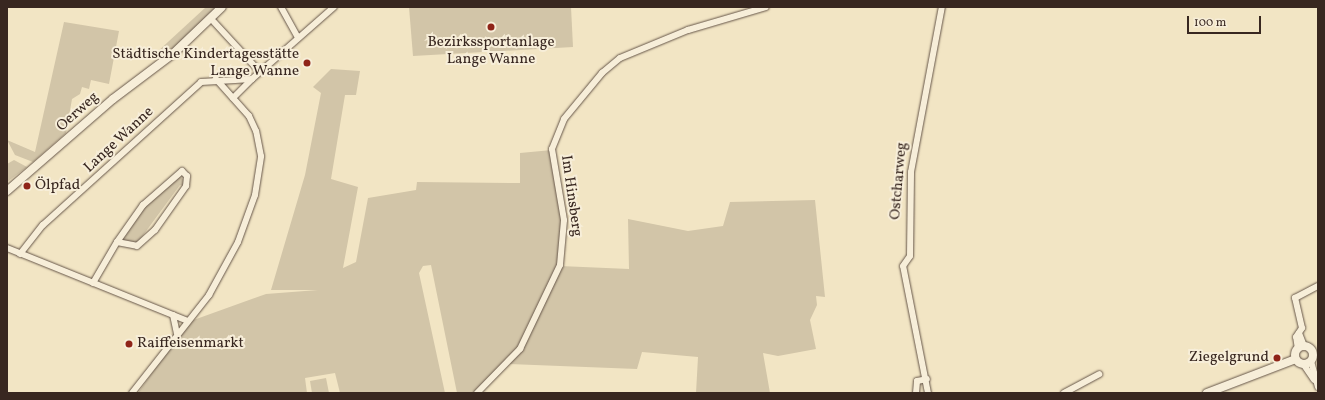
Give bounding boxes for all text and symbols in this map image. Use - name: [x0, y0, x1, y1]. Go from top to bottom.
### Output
- scale bar: [1189, 8, 1263, 34]
- text: 100 m: [1194, 15, 1226, 31]
- marker: Bezirkssportanlage Lange Wanne: [486, 22, 496, 32]
- place label: Bezirkssportanlage Lange Wanne: [427, 33, 555, 68]
- place label: Städtische Kindertagesstätte Lange Wanne: [112, 45, 299, 80]
- marker: Städtische Kindertagesstätte Lange Wanne: [302, 58, 312, 68]
- street label: Oerweg: [53, 88, 103, 136]
- street label: Lange Wanne: [80, 103, 158, 177]
- street label: Ostcharweg: [887, 141, 911, 221]
- street label: Im Hinsberg: [556, 154, 586, 238]
- place label: Ölpfad: [35, 177, 80, 195]
- marker: Ölpfad: [22, 181, 32, 191]
- place label: Raiffeisenmarkt: [137, 335, 244, 353]
- marker: Raiffeisenmarkt: [124, 339, 134, 349]
- place label: Ziegelgrund: [1189, 349, 1269, 367]
- marker: Ziegelgrund: [1272, 353, 1282, 363]

